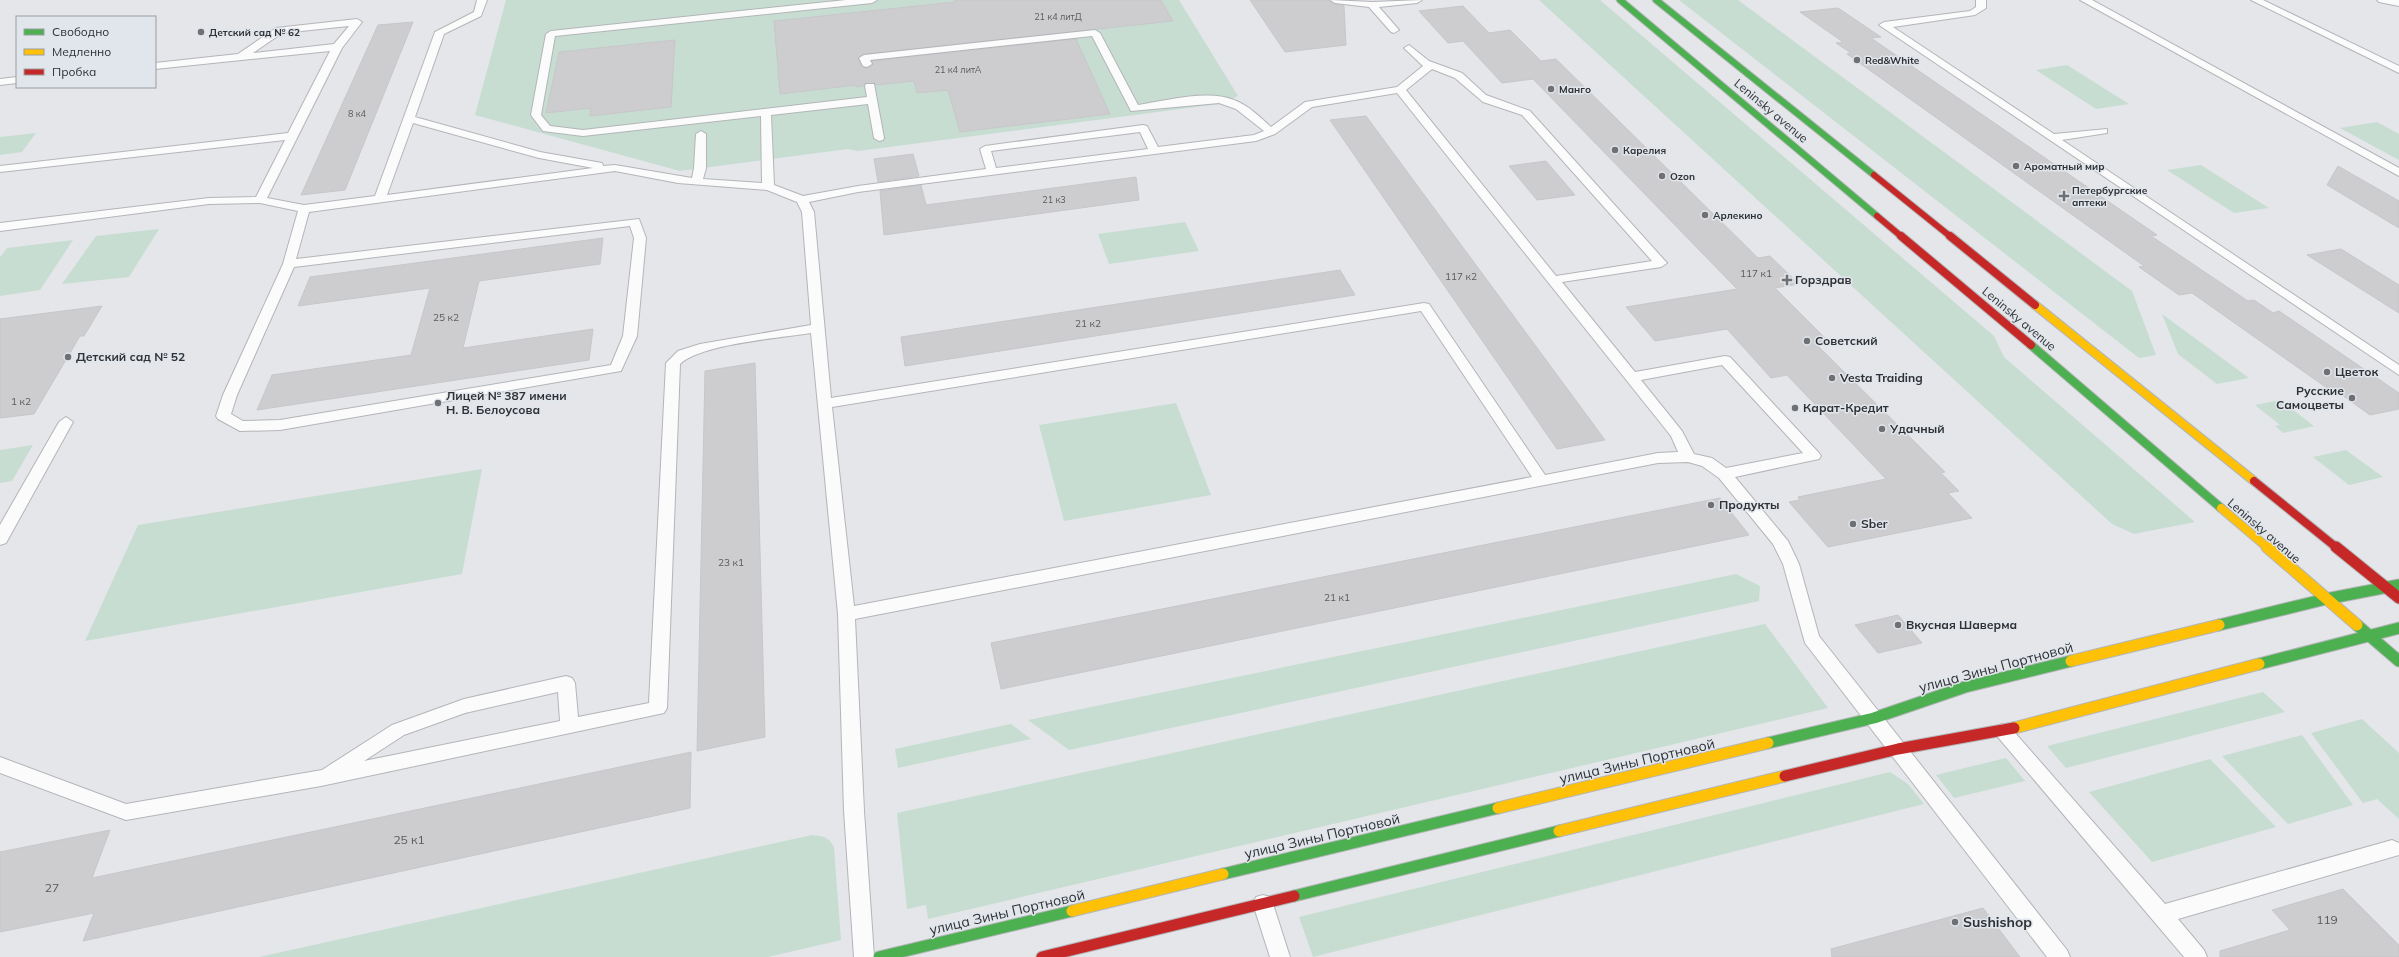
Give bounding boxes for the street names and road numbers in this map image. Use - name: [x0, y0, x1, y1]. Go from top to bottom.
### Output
- street label: Leninsky avenue: [1731, 75, 1811, 146]
- street label: Leninsky avenue: [1979, 283, 2059, 354]
- street label: Leninsky avenue: [2225, 495, 2304, 566]
- street label: улица Зины Портновой: [1917, 638, 2075, 696]
- street label: улица Зины Портновой: [1558, 734, 1716, 788]
- street label: улица Зины Портновой: [1243, 809, 1401, 863]
- street label: улица Зины Портновой: [928, 885, 1086, 939]

